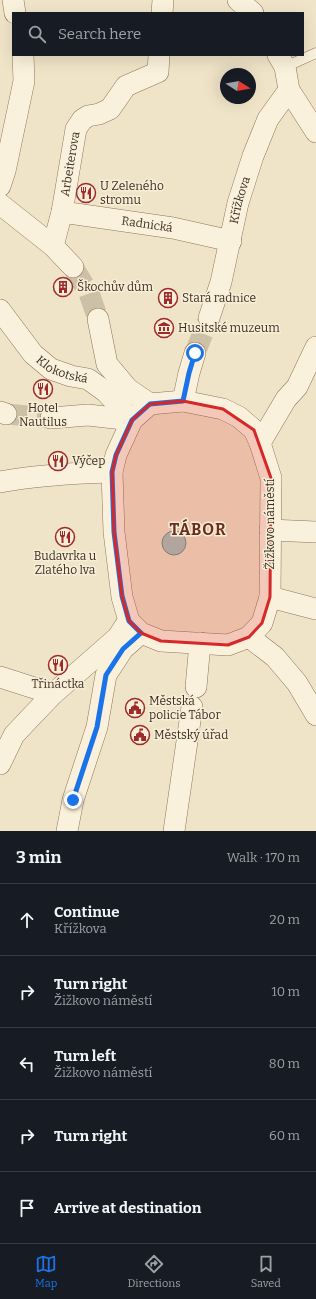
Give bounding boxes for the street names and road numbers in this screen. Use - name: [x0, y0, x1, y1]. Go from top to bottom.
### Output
- street label: Arbeiterova: [58, 130, 83, 197]
- street label: Křížkova: [227, 174, 253, 225]
- street label: Radnická: [121, 214, 174, 235]
- street label: Klokotská: [33, 353, 89, 386]
- street label: Žižkovo náměstí: [263, 478, 277, 569]

